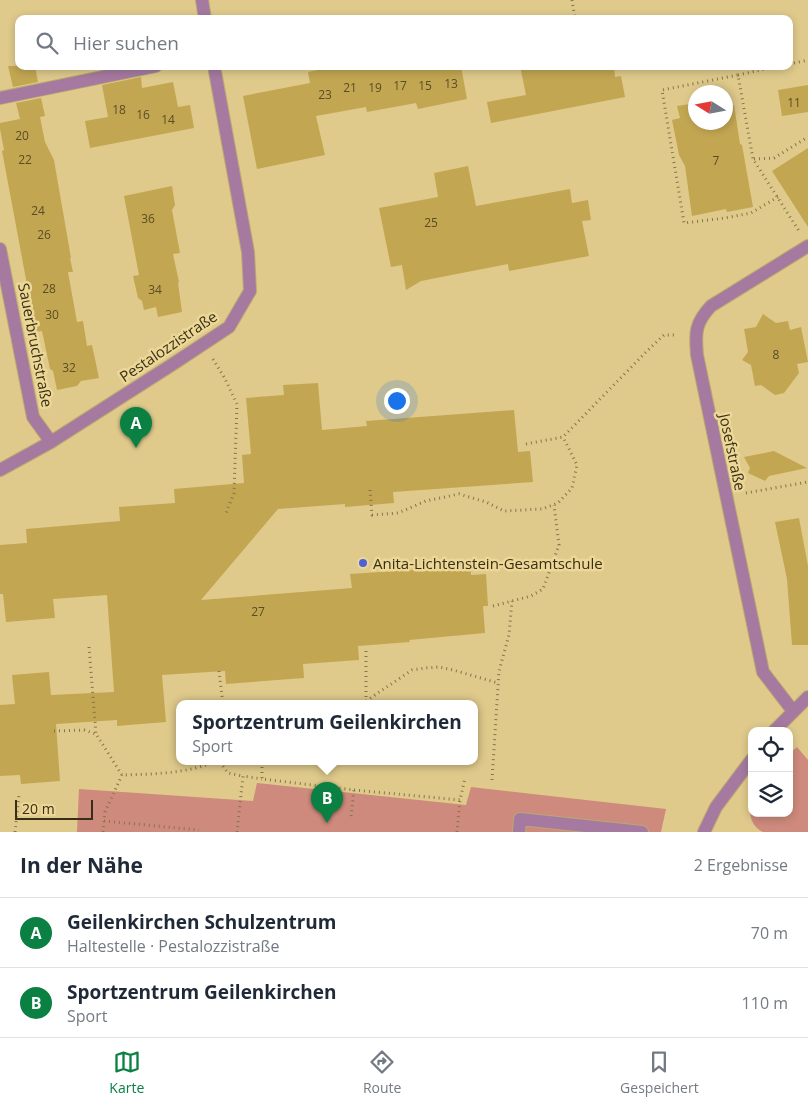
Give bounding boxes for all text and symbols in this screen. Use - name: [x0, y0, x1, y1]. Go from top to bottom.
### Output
- search box: [15, 15, 793, 70]
- icon: search: [33, 29, 61, 57]
- text: Hier suchen: [73, 30, 179, 56]
- house number: 13: [444, 75, 458, 92]
- house number: 17: [393, 77, 407, 94]
- house number: 15: [418, 77, 432, 94]
- house number: 21: [343, 79, 357, 96]
- house number: 19: [368, 79, 382, 96]
- north arrow: [688, 85, 733, 130]
- house number: 23: [318, 86, 332, 103]
- house number: 11: [787, 94, 801, 111]
- house number: 18: [112, 101, 126, 118]
- house number: 16: [136, 106, 150, 123]
- house number: 14: [161, 111, 175, 128]
- house number: 20: [15, 127, 29, 144]
- house number: 22: [18, 151, 32, 168]
- house number: 7: [713, 152, 720, 169]
- house number: 24: [31, 202, 45, 219]
- house number: 36: [141, 210, 155, 227]
- house number: 25: [424, 214, 438, 231]
- house number: 26: [37, 226, 51, 243]
- house number: 28: [42, 280, 56, 297]
- street label: Sauerbruchstraße: [14, 281, 58, 409]
- house number: 34: [148, 281, 162, 298]
- house number: 30: [45, 306, 59, 323]
- street label: Pestalozzistraße: [115, 306, 221, 386]
- house number: 8: [773, 346, 780, 363]
- house number: 32: [62, 359, 76, 376]
- your location: [384, 388, 410, 414]
- pin: A: [120, 407, 152, 448]
- street label: Josefstraße: [715, 410, 751, 492]
- place label: Anita-Lichtenstein-Gesamtschule: [373, 553, 603, 573]
- marker: Anita-Lichtenstein-Gesamtschule: [357, 557, 369, 569]
- house number: 27: [251, 603, 265, 620]
- popup: [176, 700, 478, 765]
- text: Sportzentrum Geilenkirchen: [192, 709, 462, 735]
- map controls: [748, 727, 793, 817]
- button: locate: [748, 727, 793, 772]
- text: Sport: [192, 735, 233, 757]
- button: layers: [748, 772, 793, 817]
- pin: B: [311, 782, 343, 823]
- scale bar: [15, 797, 92, 820]
- text: 20 m: [22, 799, 55, 818]
- text: In der Nähe: [20, 851, 143, 879]
- text: 2 Ergebnisse: [694, 854, 788, 876]
- text: Geilenkirchen Schulzentrum: [67, 909, 336, 935]
- text: A: [30, 922, 42, 944]
- text: 70 m: [751, 922, 788, 944]
- text: Haltestelle · Pestalozzistraße: [67, 935, 280, 957]
- text: Sportzentrum Geilenkirchen: [67, 979, 337, 1005]
- text: B: [31, 992, 41, 1014]
- text: 110 m: [742, 992, 788, 1014]
- text: Sport: [67, 1005, 107, 1027]
- tab: Karte: [109, 1048, 144, 1097]
- tab: Route: [363, 1048, 401, 1097]
- tab: Gespeichert: [620, 1048, 699, 1097]

